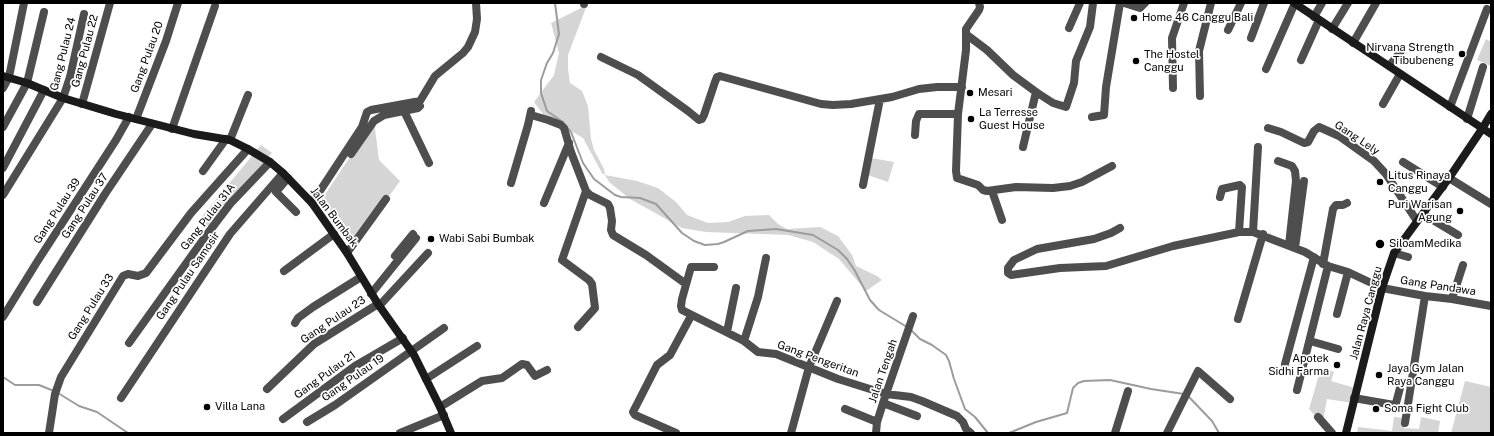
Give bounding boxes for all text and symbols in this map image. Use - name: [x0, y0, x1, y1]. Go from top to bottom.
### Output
- place label: Home 46 Canggu Bali: [1142, 11, 1253, 25]
- street label: Gang Pulau 22: [69, 13, 101, 89]
- marker: Home 46 Canggu Bali: [1129, 13, 1139, 23]
- street label: Gang Pulau 24: [47, 16, 79, 92]
- street label: Gang Pulau 20: [128, 19, 166, 95]
- place label: Nirvana Strength Tibubeneng: [1366, 41, 1454, 67]
- place label: The Hostel Canggu: [1144, 48, 1199, 74]
- marker: Nirvana Strength Tibubeneng: [1457, 49, 1467, 59]
- marker: The Hostel Canggu: [1131, 56, 1141, 66]
- place label: Mesari: [978, 86, 1013, 100]
- marker: Mesari: [965, 88, 975, 98]
- place label: La Terresse Guest House: [979, 106, 1045, 132]
- marker: La Terresse Guest House: [966, 114, 976, 124]
- street label: Gang Lely: [1332, 118, 1382, 158]
- place label: Litus Rinaya Canggu: [1388, 169, 1450, 195]
- street label: Gang Pulau 37: [59, 171, 111, 241]
- street label: Gang Pulau 39: [31, 176, 83, 246]
- marker: Litus Rinaya Canggu: [1375, 177, 1385, 187]
- street label: Gang Pulau 31A: [178, 181, 238, 253]
- street label: Jalan Bumbak: [307, 185, 361, 249]
- place label: Puri Warisan Agung: [1388, 198, 1452, 224]
- marker: Puri Warisan Agung: [1455, 206, 1465, 216]
- street label: Gang Pulau Samosir: [154, 229, 222, 323]
- place label: Wabi Sabi Bumbak: [439, 232, 535, 246]
- marker: Wabi Sabi Bumbak: [426, 234, 436, 244]
- place label: SiloamMedika: [1389, 237, 1461, 251]
- marker: SiloamMedika: [1374, 238, 1386, 250]
- street label: Jalan Raya Canggu: [1347, 265, 1385, 361]
- street label: Gang Pulau 33: [65, 271, 117, 343]
- street label: Gang Pandawa: [1399, 274, 1477, 298]
- street label: Gang Pulau 23: [298, 293, 368, 347]
- street label: Gang Pengeritan: [775, 338, 861, 380]
- street label: Jalan Tengah: [866, 338, 900, 404]
- street label: Gang Pulau 21: [292, 348, 358, 402]
- street label: Gang Pulau 19: [319, 352, 387, 404]
- place label: Apotek Sidhi Farma: [1268, 352, 1329, 378]
- marker: Apotek Sidhi Farma: [1332, 360, 1342, 370]
- place label: Jaya Gym Jalan Raya Canggu: [1387, 362, 1464, 388]
- marker: Jaya Gym Jalan Raya Canggu: [1374, 370, 1384, 380]
- place label: Villa Lana: [215, 400, 265, 414]
- marker: Villa Lana: [202, 402, 212, 412]
- place label: Soma Fight Club: [1384, 402, 1469, 416]
- marker: Soma Fight Club: [1371, 404, 1381, 414]

